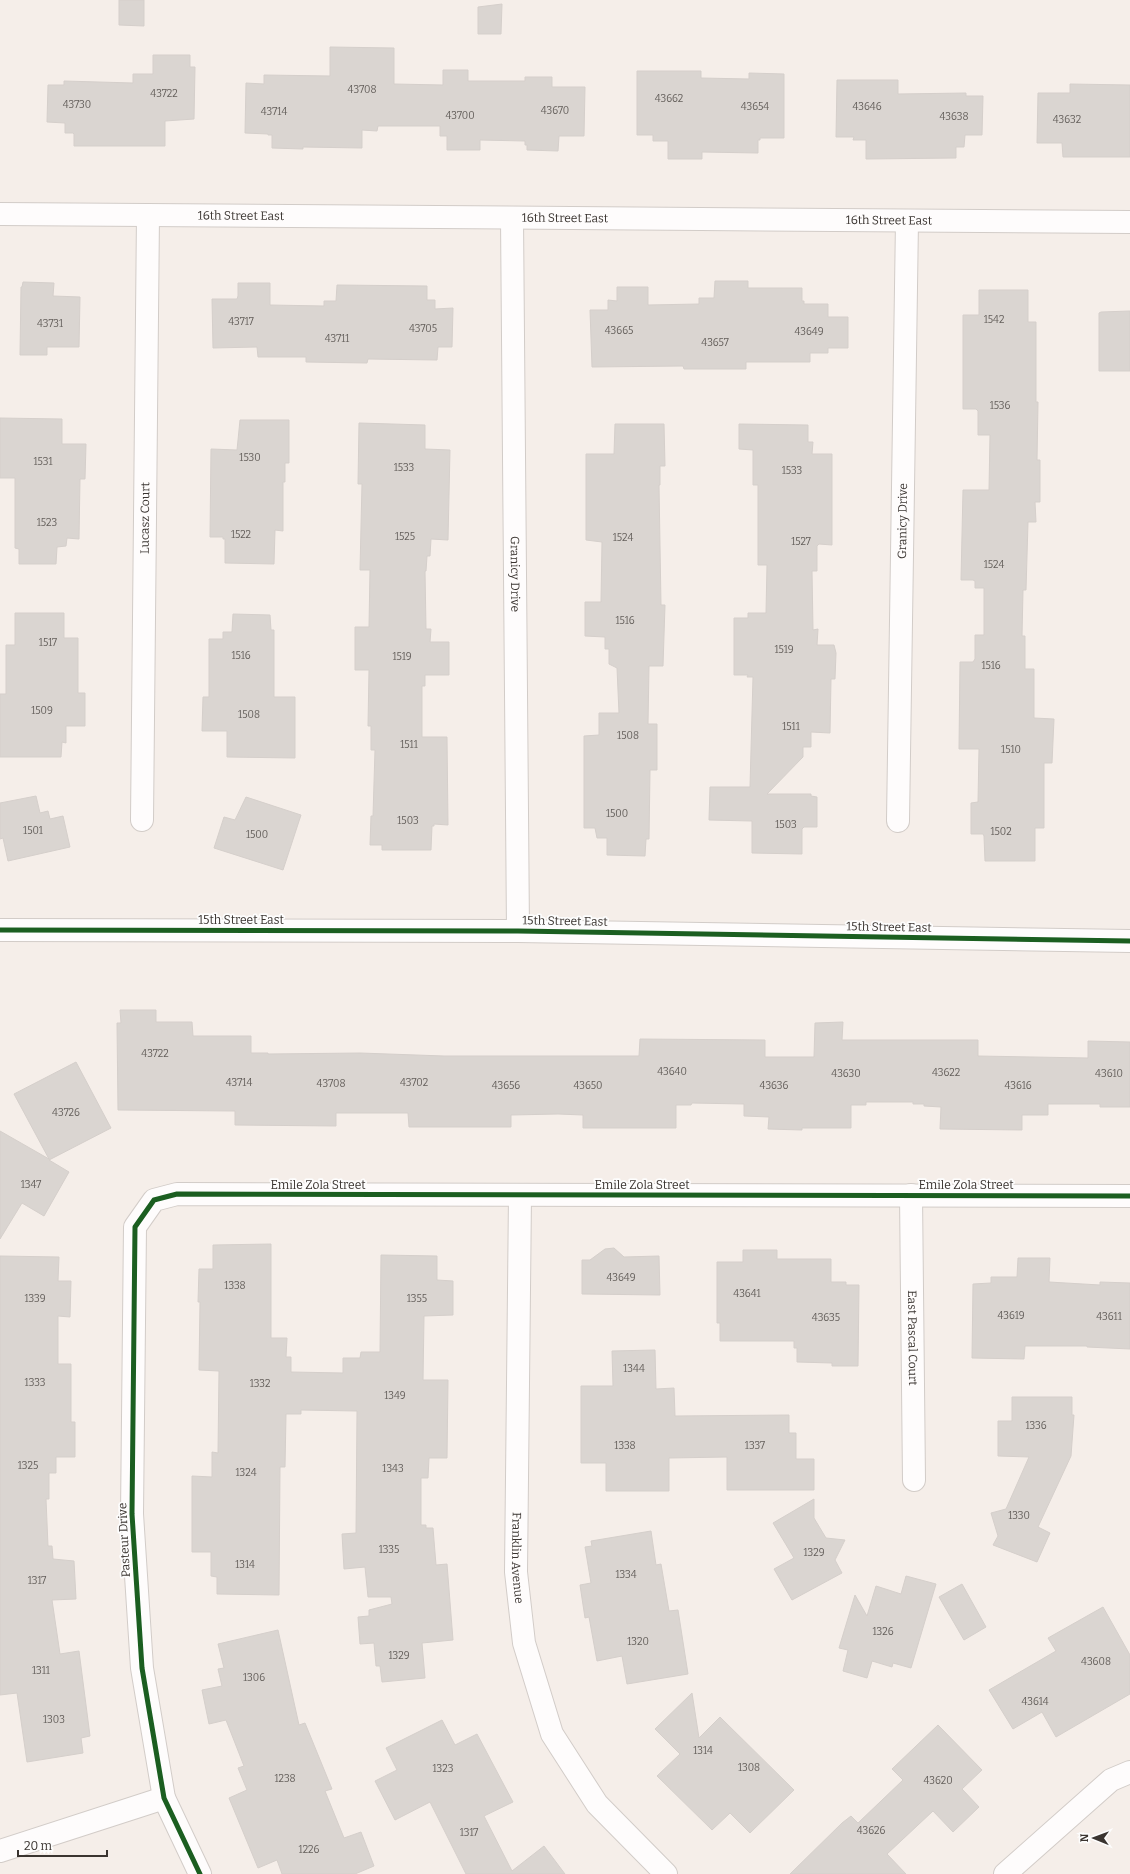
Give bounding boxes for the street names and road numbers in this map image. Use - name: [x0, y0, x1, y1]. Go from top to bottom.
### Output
- street label: 16th Street East: [198, 208, 285, 223]
- street label: 16th Street East: [522, 211, 609, 225]
- street label: 16th Street East: [846, 213, 933, 228]
- street label: Lucasz Court: [138, 481, 152, 554]
- street label: Granicy Drive: [895, 483, 910, 559]
- street label: Granicy Drive: [508, 536, 522, 612]
- street label: 15th Street East: [198, 913, 284, 927]
- street label: 15th Street East: [522, 913, 609, 929]
- street label: 15th Street East: [846, 919, 933, 935]
- street label: Emile Zola Street: [270, 1178, 366, 1192]
- street label: Emile Zola Street: [594, 1178, 690, 1192]
- street label: Emile Zola Street: [918, 1178, 1014, 1192]
- street label: East Pascal Court: [905, 1290, 920, 1386]
- street label: Pasteur Drive: [115, 1502, 133, 1578]
- street label: Franklin Avenue: [509, 1512, 527, 1604]

